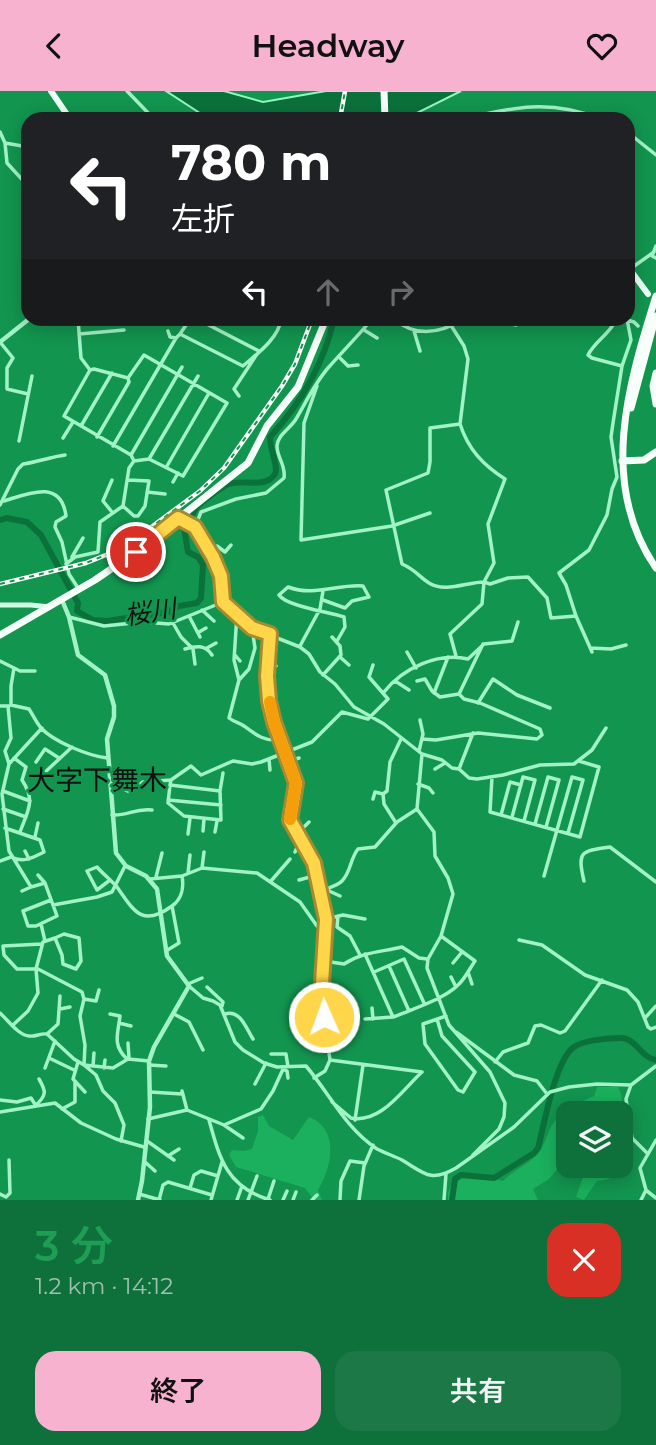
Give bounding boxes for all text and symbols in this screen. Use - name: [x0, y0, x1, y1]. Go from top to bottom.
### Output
- text: Headway: [252, 26, 404, 65]
- icon: back: [35, 27, 73, 65]
- icon: heart: [583, 27, 621, 65]
- text: 780 m: [171, 133, 331, 192]
- icon: left: [56, 140, 147, 231]
- text: 左折: [171, 199, 235, 238]
- icon: left: [236, 273, 274, 311]
- icon: ahead: [309, 273, 347, 311]
- icon: right: [382, 273, 420, 311]
- pin: [106, 522, 166, 582]
- icon: arrive: [117, 533, 155, 571]
- water label: 桜川: [122, 592, 181, 632]
- district label: 大字下舞木: [27, 763, 167, 797]
- position arrow: [287, 980, 361, 1054]
- map controls: [556, 1101, 633, 1178]
- button: layers: [556, 1101, 633, 1178]
- text: 3 分: [35, 1220, 113, 1272]
- button: close: [547, 1223, 621, 1297]
- text: 1.2 km · 14:12: [35, 1272, 173, 1300]
- button: 終了: [35, 1351, 321, 1431]
- button: 共有: [335, 1351, 621, 1431]

